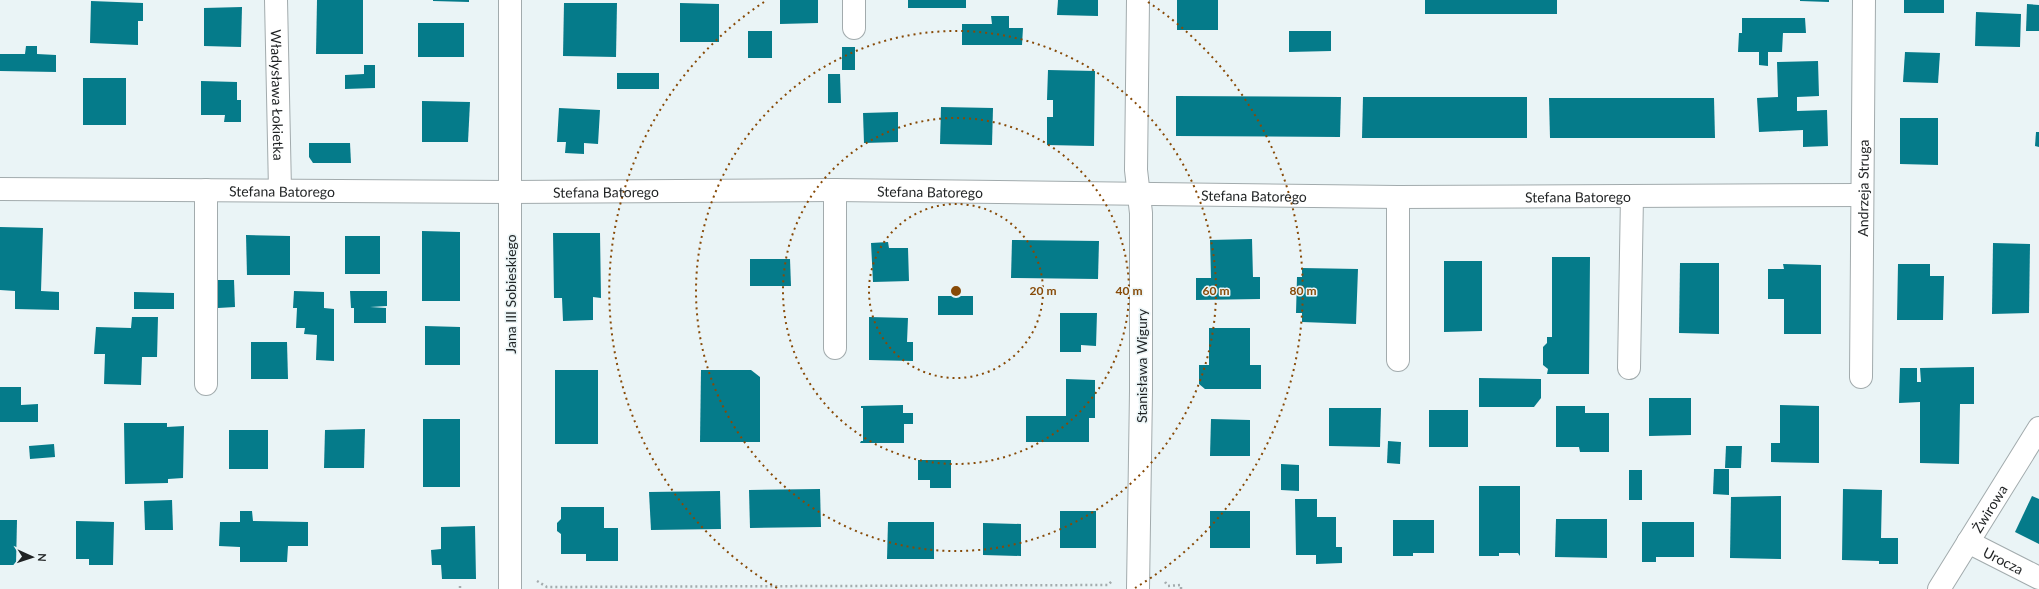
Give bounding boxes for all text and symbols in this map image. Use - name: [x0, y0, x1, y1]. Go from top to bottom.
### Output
- street label: Władysława Łokietka: [268, 29, 288, 161]
- street label: Andrzeja Struga: [1854, 139, 1871, 237]
- street label: Stefana Batorego: [229, 182, 335, 199]
- street label: Stefana Batorego: [877, 182, 983, 200]
- street label: Stefana Batorego: [553, 183, 659, 200]
- street label: Stefana Batorego: [1201, 186, 1307, 204]
- street label: Stefana Batorego: [1525, 187, 1631, 205]
- street label: Jana III Sobieskiego: [502, 234, 519, 354]
- text: 20 m: [1030, 283, 1056, 298]
- text: 40 m: [1116, 283, 1142, 298]
- text: 60 m: [1203, 283, 1229, 298]
- text: 80 m: [1290, 283, 1316, 298]
- centre of rings: [949, 284, 963, 298]
- street label: Stanisława Wigury: [1133, 308, 1150, 423]
- street label: Żwirowa: [1968, 481, 2010, 535]
- north arrow: [12, 537, 52, 577]
- street label: Urocza: [1981, 543, 2027, 577]
- text: N: [36, 553, 49, 562]

